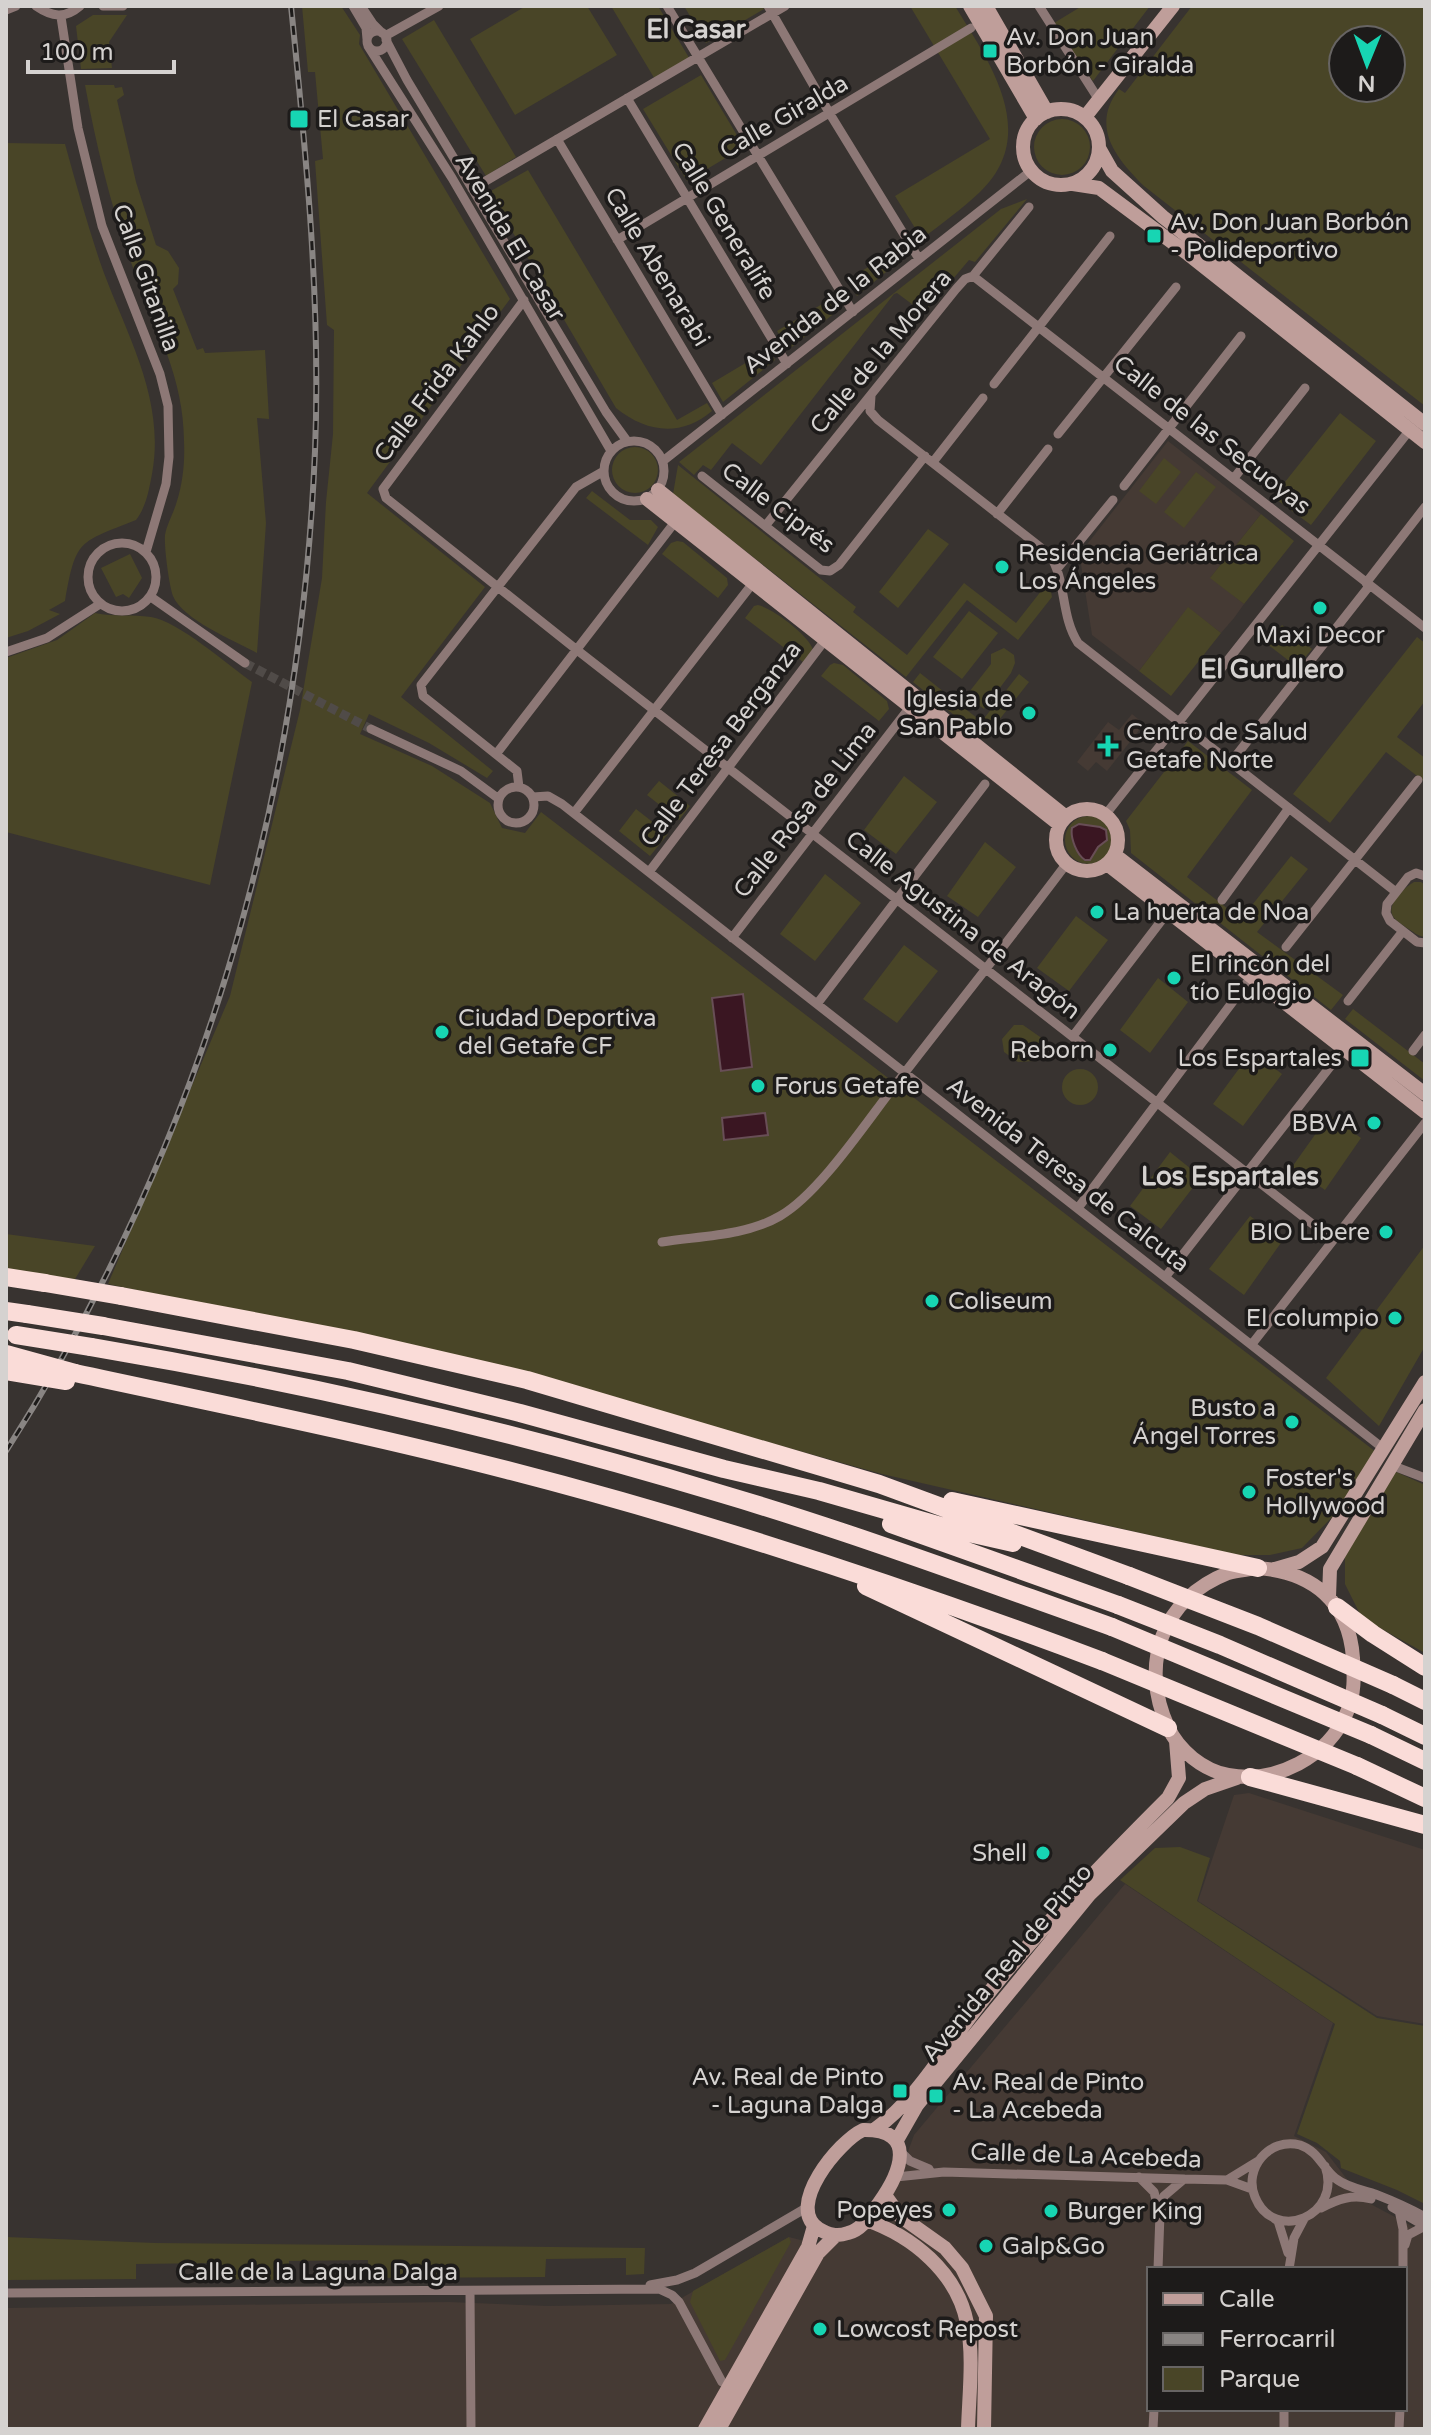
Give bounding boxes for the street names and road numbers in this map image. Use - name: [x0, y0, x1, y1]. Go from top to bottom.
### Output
- street label: Calle Giralda: [715, 69, 853, 165]
- street label: Calle Generalife: [666, 137, 782, 305]
- street label: Avenida El Casar: [449, 148, 572, 327]
- street label: Calle Abenarabi: [598, 182, 716, 352]
- street label: Calle Gitanilla: [106, 200, 186, 356]
- street label: Avenida de la Rabia: [738, 219, 932, 381]
- street label: Calle de la Morera: [804, 264, 958, 440]
- street label: Calle Frida Kahlo: [368, 298, 506, 468]
- street label: Calle de las Secuoyas: [1108, 349, 1316, 521]
- street label: Calle Ciprés: [716, 456, 840, 560]
- street label: Calle Teresa Berganza: [634, 635, 808, 853]
- street label: Calle Rosa de Lima: [727, 716, 883, 904]
- street label: Calle Agustina de Aragón: [840, 824, 1086, 1026]
- street label: Avenida Teresa de Calcuta: [941, 1071, 1195, 1279]
- street label: Avenida Real de Pinto: [916, 1858, 1098, 2068]
- street label: Calle de La Acebeda: [970, 2137, 1202, 2175]
- street label: Calle de la Laguna Dalga: [178, 2258, 458, 2287]

